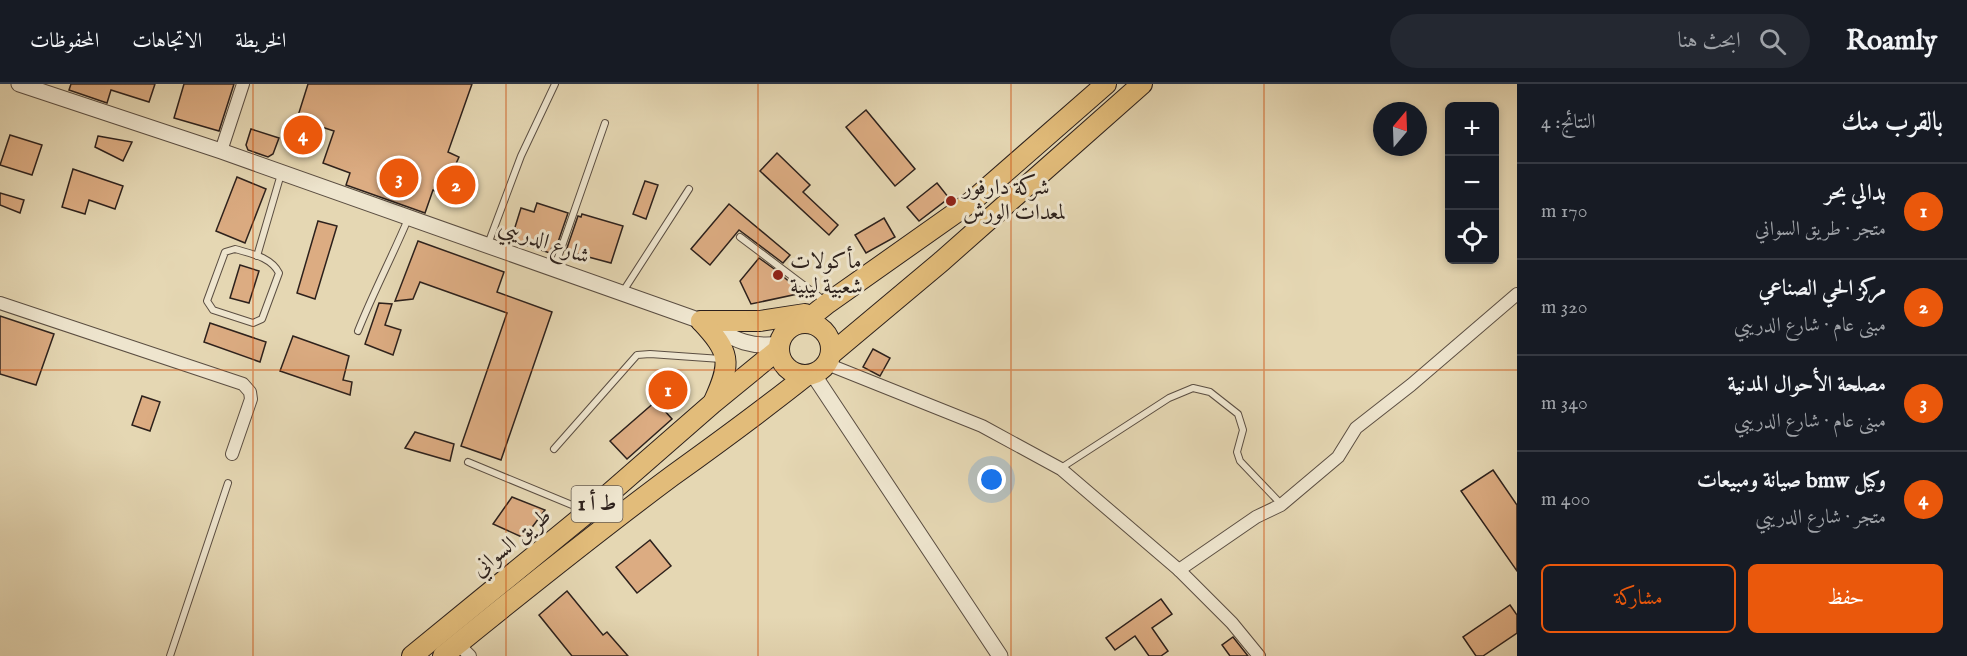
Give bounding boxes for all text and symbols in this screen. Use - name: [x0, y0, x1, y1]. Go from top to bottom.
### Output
- search box: [1390, 14, 1810, 68]
- text: Roamly: [1846, 24, 1937, 59]
- icon: search: [1756, 25, 1789, 58]
- text: ابحث هنا: [1677, 27, 1741, 55]
- text: المحفوظات: [30, 28, 99, 55]
- text: الاتجاهات: [132, 28, 202, 55]
- text: الخريطة: [235, 28, 286, 55]
- north arrow: [1373, 102, 1427, 156]
- map controls: [1445, 102, 1499, 264]
- button: +: [1445, 102, 1499, 156]
- text: بالقرب منك: [1841, 106, 1943, 139]
- text: النتائج: 4: [1541, 110, 1596, 135]
- pin: 4: [284, 112, 322, 158]
- pin: 3: [380, 156, 418, 200]
- button: −: [1445, 156, 1499, 210]
- pin: 2: [436, 162, 476, 208]
- place label: شركة دارفور لمعدات الورش: [961, 173, 1066, 227]
- text: بدالي بحر: [1825, 179, 1886, 207]
- marker: شركة دارفور لمعدات الورش: [944, 194, 958, 208]
- text: 170 m: [1541, 199, 1587, 224]
- text: 1: [1920, 199, 1927, 224]
- button: locate: [1445, 210, 1499, 264]
- street label: شارع الدريبي: [493, 213, 593, 275]
- text: متجر · طريق السواني: [1755, 217, 1886, 242]
- place label: مأكولات شعبية ليبية: [790, 245, 863, 301]
- marker: مأكولات شعبية ليبية: [771, 268, 785, 282]
- text: مركز الحي الصناعي: [1758, 275, 1886, 303]
- text: 320 m: [1541, 295, 1588, 320]
- text: 2: [1919, 295, 1928, 320]
- text: مبنى عام · شارع الدريبي: [1734, 313, 1886, 338]
- pin: 1: [648, 368, 688, 412]
- text: مصلحة الأحوال المدنية: [1728, 371, 1886, 399]
- text: 340 m: [1541, 391, 1588, 416]
- text: 3: [1920, 391, 1927, 416]
- text: مبنى عام · شارع الدريبي: [1734, 409, 1886, 434]
- your location: [977, 465, 1006, 494]
- text: وكيل bmw صيانة ومبيعات: [1697, 467, 1886, 495]
- road number: ط أ 1: [572, 486, 622, 522]
- text: 400 m: [1541, 487, 1590, 512]
- text: 4: [1919, 487, 1928, 512]
- street label: طريق السواني: [466, 502, 559, 586]
- text: متجر · شارع الدريبي: [1755, 505, 1886, 530]
- button: مشاركة: [1541, 564, 1736, 633]
- button: حفظ: [1748, 564, 1943, 633]

